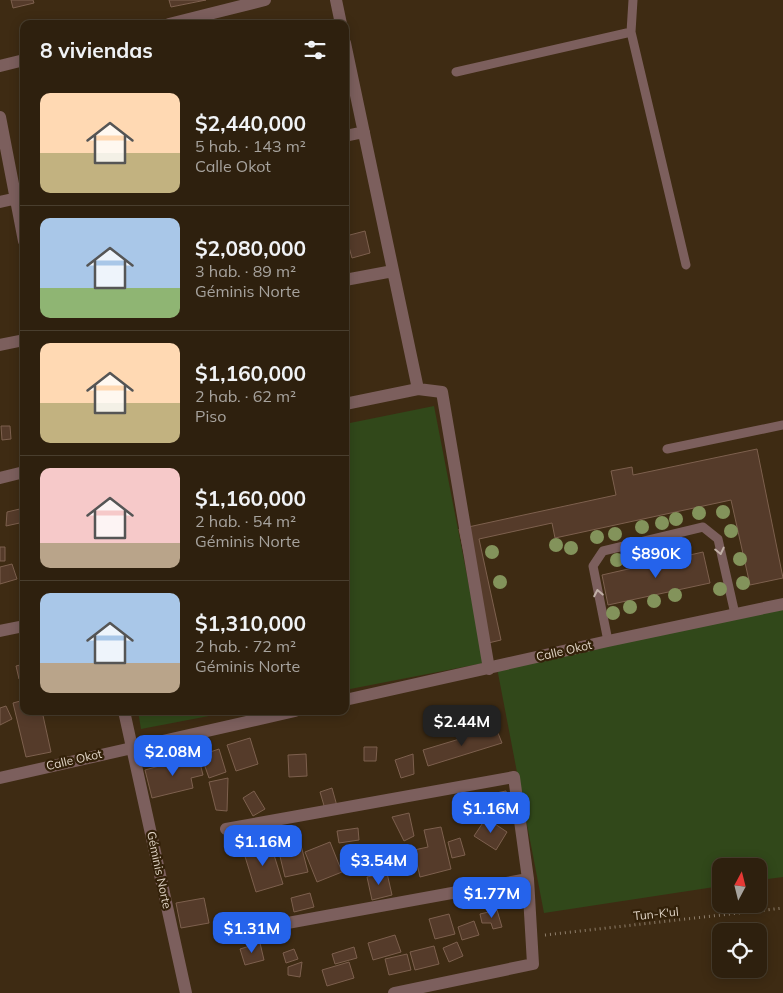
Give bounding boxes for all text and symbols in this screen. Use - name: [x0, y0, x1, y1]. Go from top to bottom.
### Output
- icon: filters: [301, 36, 329, 64]
- text: 8 viviendas: [40, 37, 153, 63]
- text: $2,440,000: [195, 110, 306, 136]
- icon: home: [80, 113, 140, 173]
- text: 5 hab. · 143 m²: [195, 136, 306, 156]
- text: Calle Okot: [195, 156, 271, 176]
- text: $2,080,000: [195, 235, 306, 261]
- icon: home: [80, 238, 140, 298]
- text: 3 hab. · 89 m²: [195, 261, 296, 281]
- text: Géminis Norte: [195, 281, 300, 301]
- text: $1,160,000: [195, 360, 306, 386]
- icon: home: [80, 363, 140, 423]
- text: 2 hab. · 62 m²: [195, 386, 296, 406]
- text: Piso: [195, 406, 226, 426]
- text: $1,160,000: [195, 485, 306, 511]
- icon: home: [80, 488, 140, 548]
- text: 2 hab. · 54 m²: [195, 511, 296, 531]
- text: Géminis Norte: [195, 531, 300, 551]
- pin: $890K: [621, 536, 691, 579]
- text: $890K: [631, 543, 681, 563]
- one-way arrow: [715, 547, 725, 556]
- one-way arrow: [594, 589, 604, 598]
- text: $1,310,000: [195, 610, 306, 636]
- icon: home: [80, 613, 140, 673]
- text: 2 hab. · 72 m²: [195, 636, 296, 656]
- street label: Calle Okot: [534, 637, 593, 664]
- text: Géminis Norte: [195, 656, 300, 676]
- pin: $2.44M: [421, 704, 503, 747]
- text: $2.44M: [434, 711, 490, 731]
- pin: $2.08M: [132, 734, 214, 777]
- text: $2.08M: [145, 741, 201, 761]
- street label: Calle Okot: [44, 746, 103, 773]
- pin: $1.16M: [450, 792, 532, 834]
- text: $1.16M: [463, 798, 519, 818]
- pin: $1.16M: [222, 824, 304, 867]
- street label: Géminis Norte: [144, 830, 175, 910]
- text: $1.16M: [235, 831, 291, 851]
- pin: $3.54M: [338, 844, 420, 886]
- text: $3.54M: [351, 850, 407, 870]
- north arrow: [712, 858, 768, 912]
- map controls: [712, 858, 767, 978]
- pin: $1.77M: [451, 876, 533, 919]
- text: $1.77M: [464, 883, 520, 903]
- street label: Tun-K'ul: [633, 904, 679, 923]
- pin: $1.31M: [211, 912, 293, 954]
- text: $1.31M: [224, 918, 280, 938]
- button: locate: [712, 923, 767, 978]

